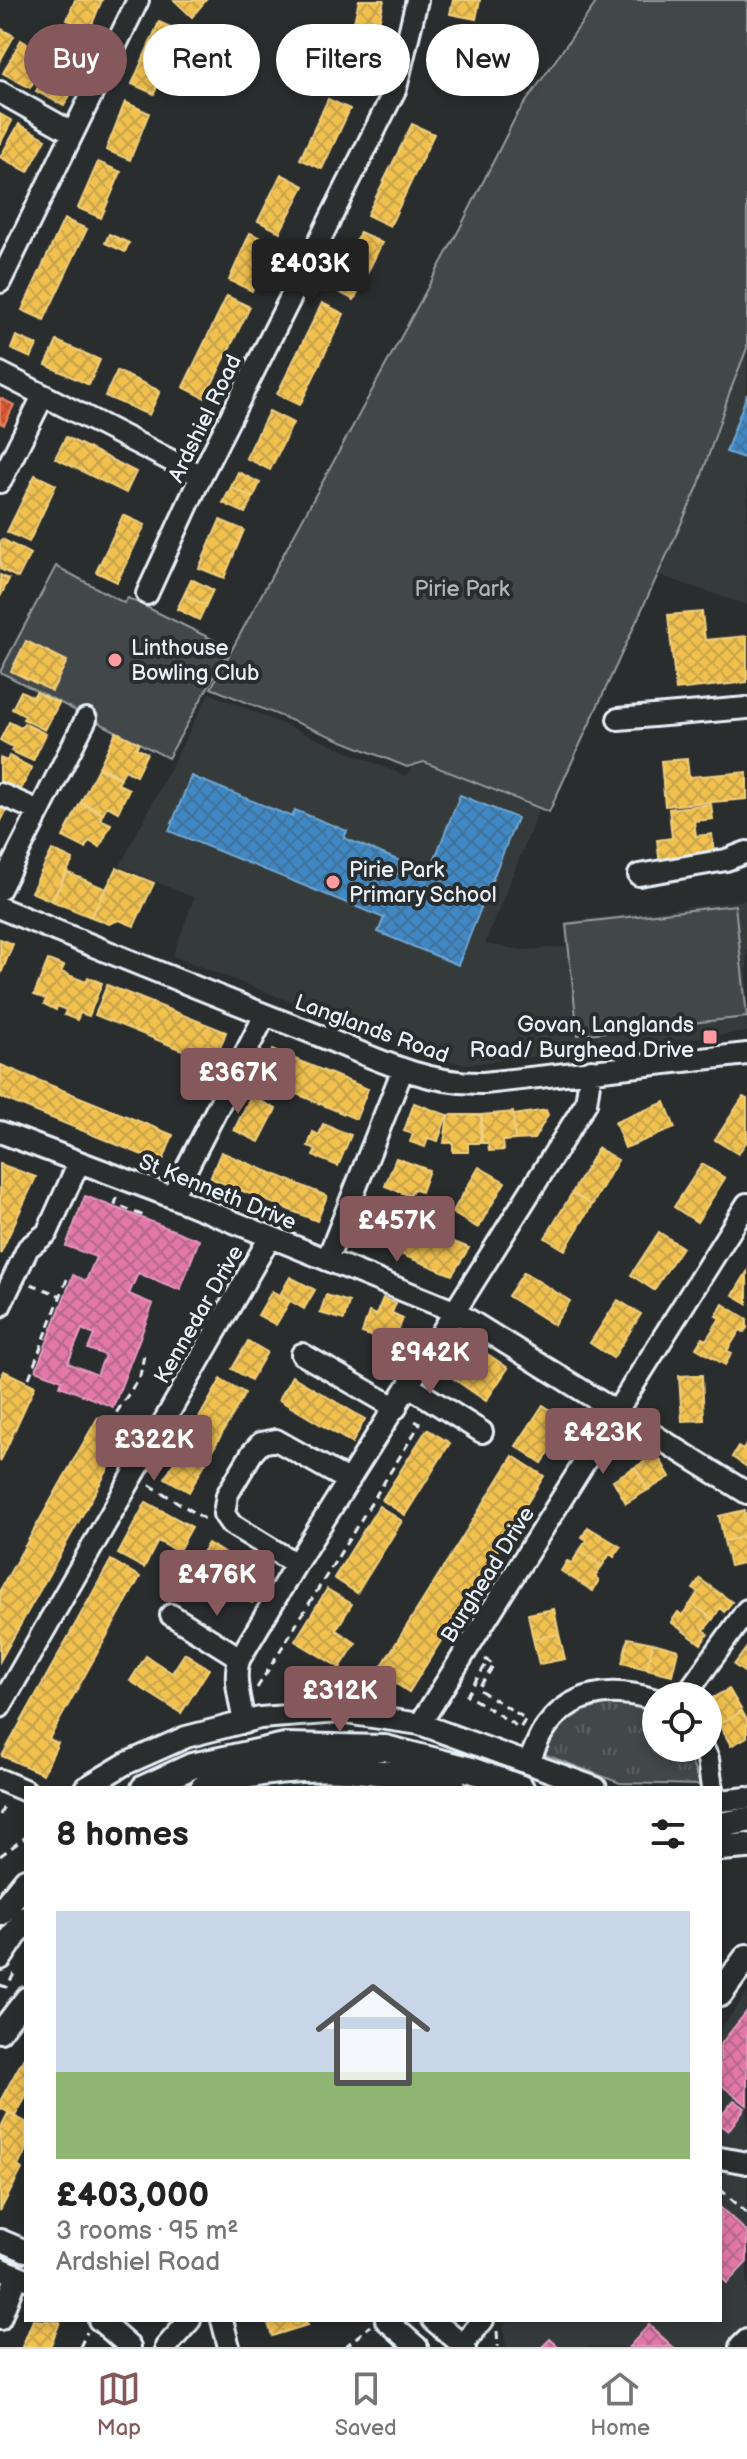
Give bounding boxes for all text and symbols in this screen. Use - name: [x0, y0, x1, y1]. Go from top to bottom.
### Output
- chip: Buy: [24, 24, 127, 96]
- chip: Rent: [143, 24, 260, 96]
- chip: Filters: [276, 24, 410, 96]
- chip: New: [426, 24, 539, 96]
- pin: £403K: [254, 239, 366, 307]
- text: £403K: [270, 249, 350, 280]
- street label: Ardshiel Road: [163, 350, 248, 487]
- park label: Pirie Park: [414, 576, 510, 603]
- place label: Linthouse Bowling Club: [131, 635, 259, 687]
- marker: Linthouse Bowling Club: [106, 651, 124, 669]
- place label: Pirie Park Primary School: [349, 857, 497, 909]
- marker: Pirie Park Primary School: [324, 873, 342, 891]
- street label: Langlands Road: [291, 989, 452, 1070]
- place label: Govan, Langlands Road/ Burghead Drive: [469, 1012, 694, 1064]
- marker: Govan, Langlands Road/ Burghead Drive: [701, 1028, 719, 1046]
- pin: £367K: [182, 1048, 294, 1116]
- text: £367K: [198, 1058, 278, 1089]
- street label: St Kenneth Drive: [135, 1149, 300, 1236]
- pin: £457K: [341, 1196, 453, 1264]
- text: £457K: [358, 1206, 436, 1237]
- street label: Kennedar Drive: [149, 1241, 250, 1389]
- pin: £942K: [374, 1328, 486, 1396]
- text: £942K: [390, 1338, 470, 1369]
- pin: £423K: [547, 1408, 659, 1476]
- pin: £322K: [98, 1415, 210, 1483]
- text: £423K: [563, 1418, 643, 1449]
- text: £322K: [114, 1425, 194, 1456]
- street label: Burghead Drive: [436, 1502, 541, 1648]
- pin: £476K: [161, 1550, 273, 1618]
- text: £476K: [177, 1560, 257, 1591]
- pin: £312K: [284, 1666, 396, 1734]
- text: £312K: [302, 1676, 378, 1707]
- map controls: [642, 1682, 722, 1762]
- button: locate: [642, 1682, 722, 1762]
- icon: filters: [646, 1812, 690, 1856]
- text: 8 homes: [56, 1814, 189, 1855]
- icon: home: [301, 1963, 445, 2107]
- text: £403,000: [56, 2175, 209, 2216]
- text: 3 rooms · 95 m²: [56, 2216, 238, 2247]
- text: Ardshiel Road: [56, 2247, 220, 2278]
- tab: Map: [97, 2367, 141, 2442]
- tab: Saved: [335, 2367, 397, 2442]
- tab: Home: [590, 2367, 650, 2442]

